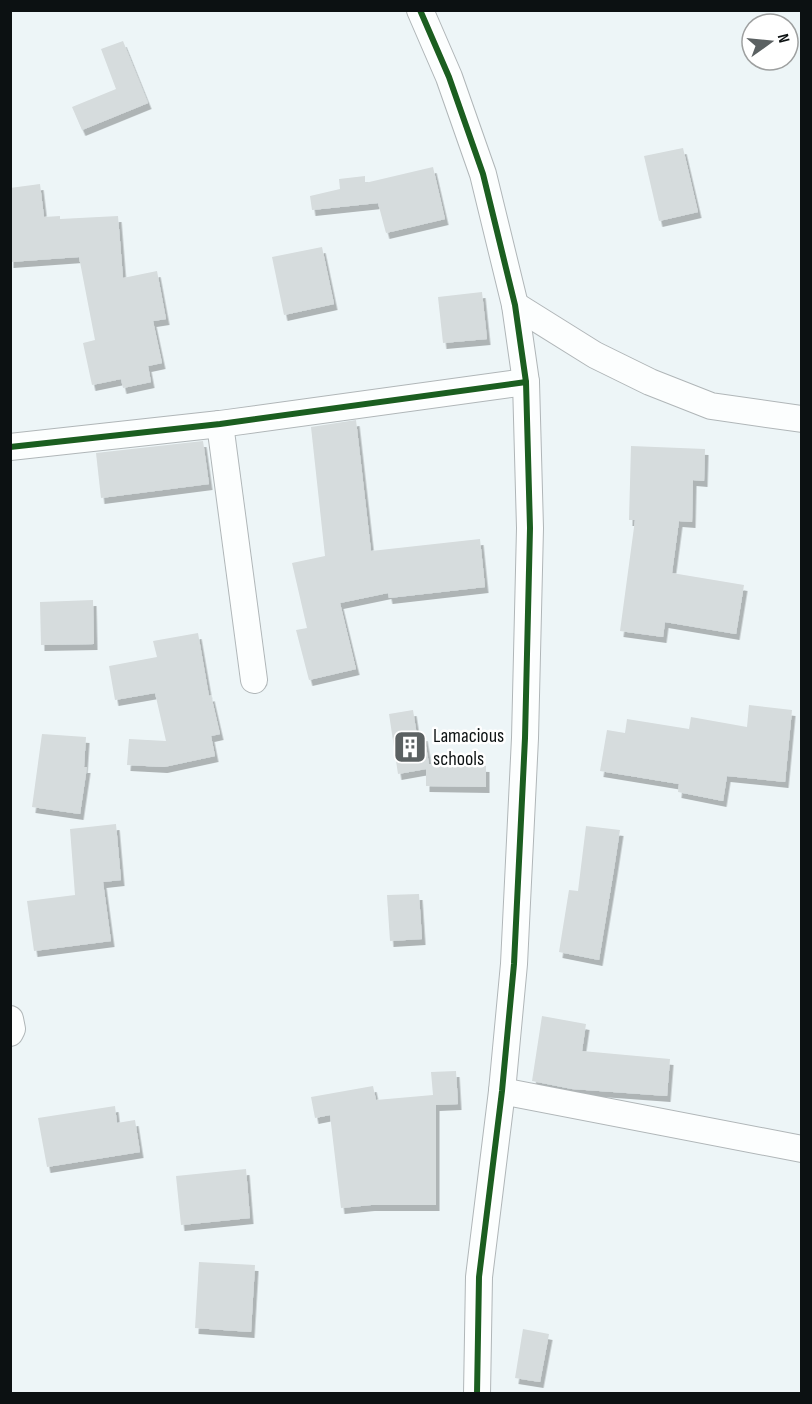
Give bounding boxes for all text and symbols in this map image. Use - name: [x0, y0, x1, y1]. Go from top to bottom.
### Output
- north arrow: [740, 12, 800, 72]
- text: N: [773, 32, 793, 45]
- place label: Lamacious schools: [433, 724, 504, 771]
- building icon: Lamacious schools: [392, 729, 428, 765]

